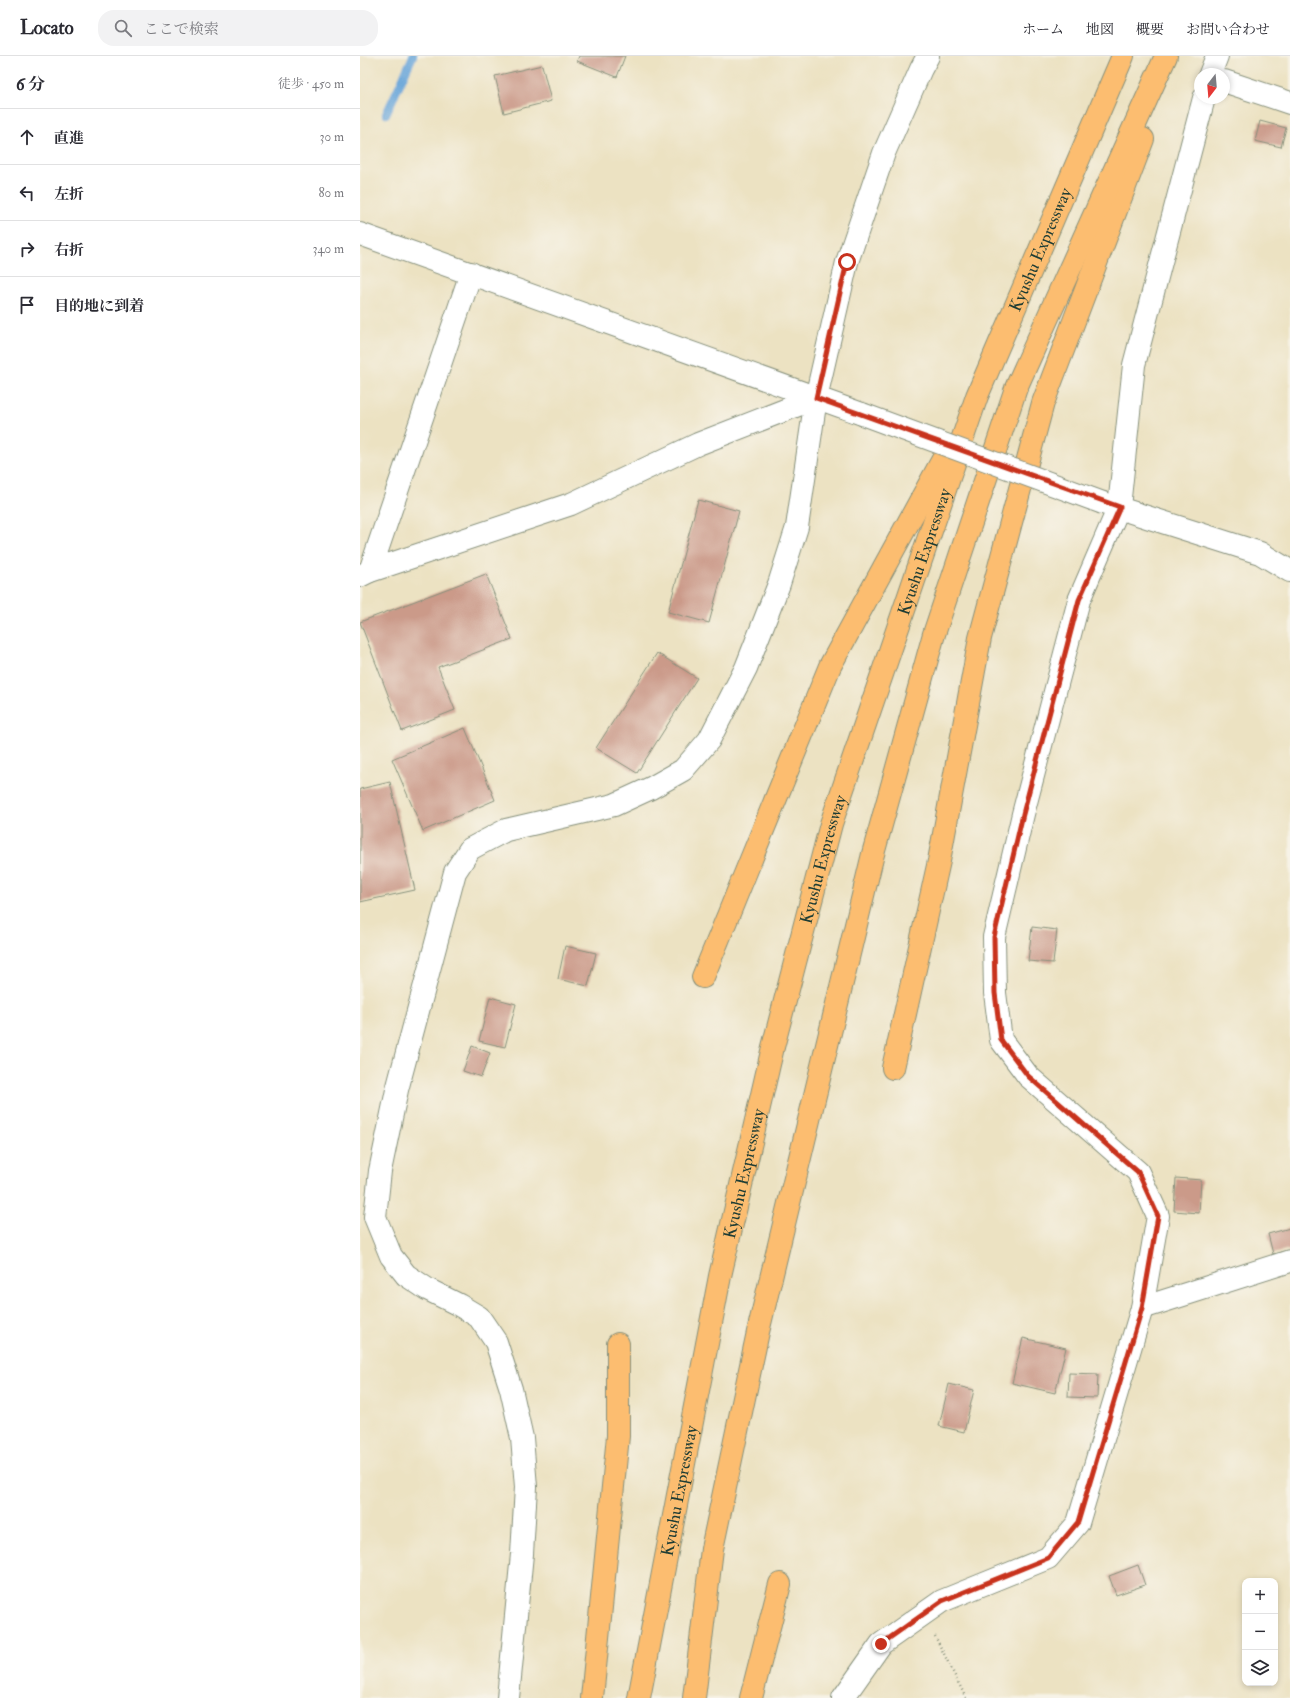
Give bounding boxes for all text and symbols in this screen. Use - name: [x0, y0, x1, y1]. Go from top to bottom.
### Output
- search box: [98, 10, 378, 46]
- text: Locato: [20, 16, 74, 40]
- icon: search: [112, 17, 134, 39]
- text: ここで検索: [144, 20, 219, 39]
- text: ホーム: [1022, 21, 1064, 38]
- text: 地図: [1086, 21, 1114, 38]
- text: 概要: [1136, 21, 1164, 38]
- text: お問い合わせ: [1186, 21, 1270, 38]
- north arrow: [1194, 68, 1230, 104]
- text: 6 分: [16, 74, 45, 95]
- text: 徒歩 · 450 m: [278, 76, 344, 92]
- icon: ahead: [16, 126, 38, 148]
- text: 直進: [54, 129, 84, 148]
- text: 30 m: [320, 129, 344, 145]
- icon: left: [16, 182, 38, 204]
- street label: Kyushu Expressway: [1004, 184, 1077, 314]
- text: 左折: [54, 185, 84, 204]
- text: 80 m: [318, 185, 344, 201]
- icon: right: [16, 238, 38, 260]
- text: 右折: [54, 241, 84, 260]
- text: 340 m: [313, 241, 344, 257]
- route start: [838, 253, 856, 271]
- icon: arrive: [16, 294, 38, 316]
- text: 目的地に到着: [54, 297, 144, 316]
- street label: Kyushu Expressway: [893, 485, 956, 618]
- street label: Kyushu Expressway: [795, 792, 852, 926]
- street label: Kyushu Expressway: [719, 1106, 770, 1240]
- street label: Kyushu Expressway: [656, 1423, 703, 1558]
- map controls: [1242, 1578, 1278, 1686]
- button: +: [1242, 1578, 1278, 1614]
- button: −: [1242, 1614, 1278, 1650]
- route end: [872, 1635, 890, 1653]
- button: layers: [1242, 1650, 1278, 1686]

